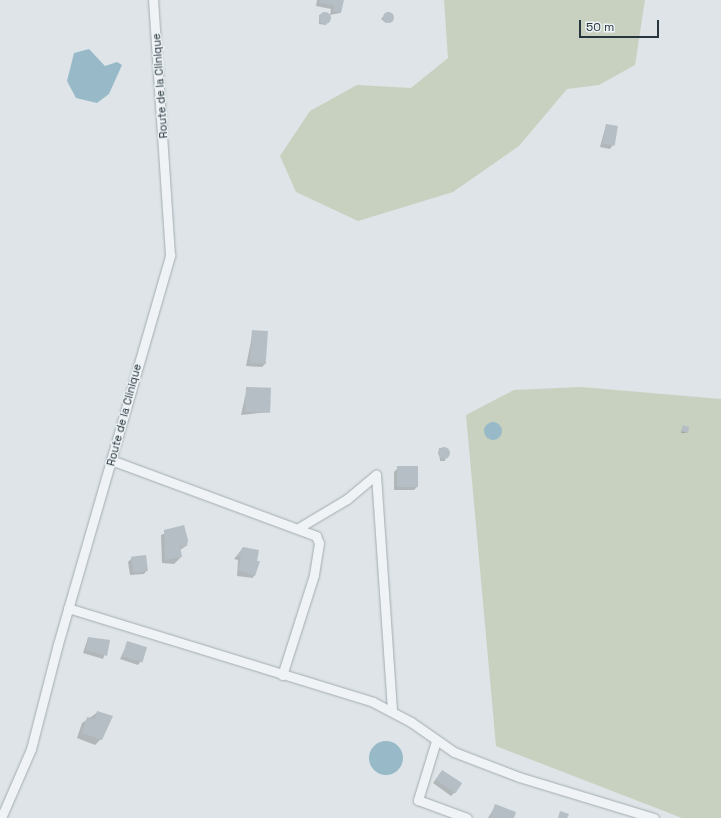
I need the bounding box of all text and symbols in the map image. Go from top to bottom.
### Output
scale bar [581,12,661,38]
text: 50 m [586,19,614,35]
street label: Route de la Clinique [150,33,170,139]
street label: Route de la Clinique [104,363,144,467]

